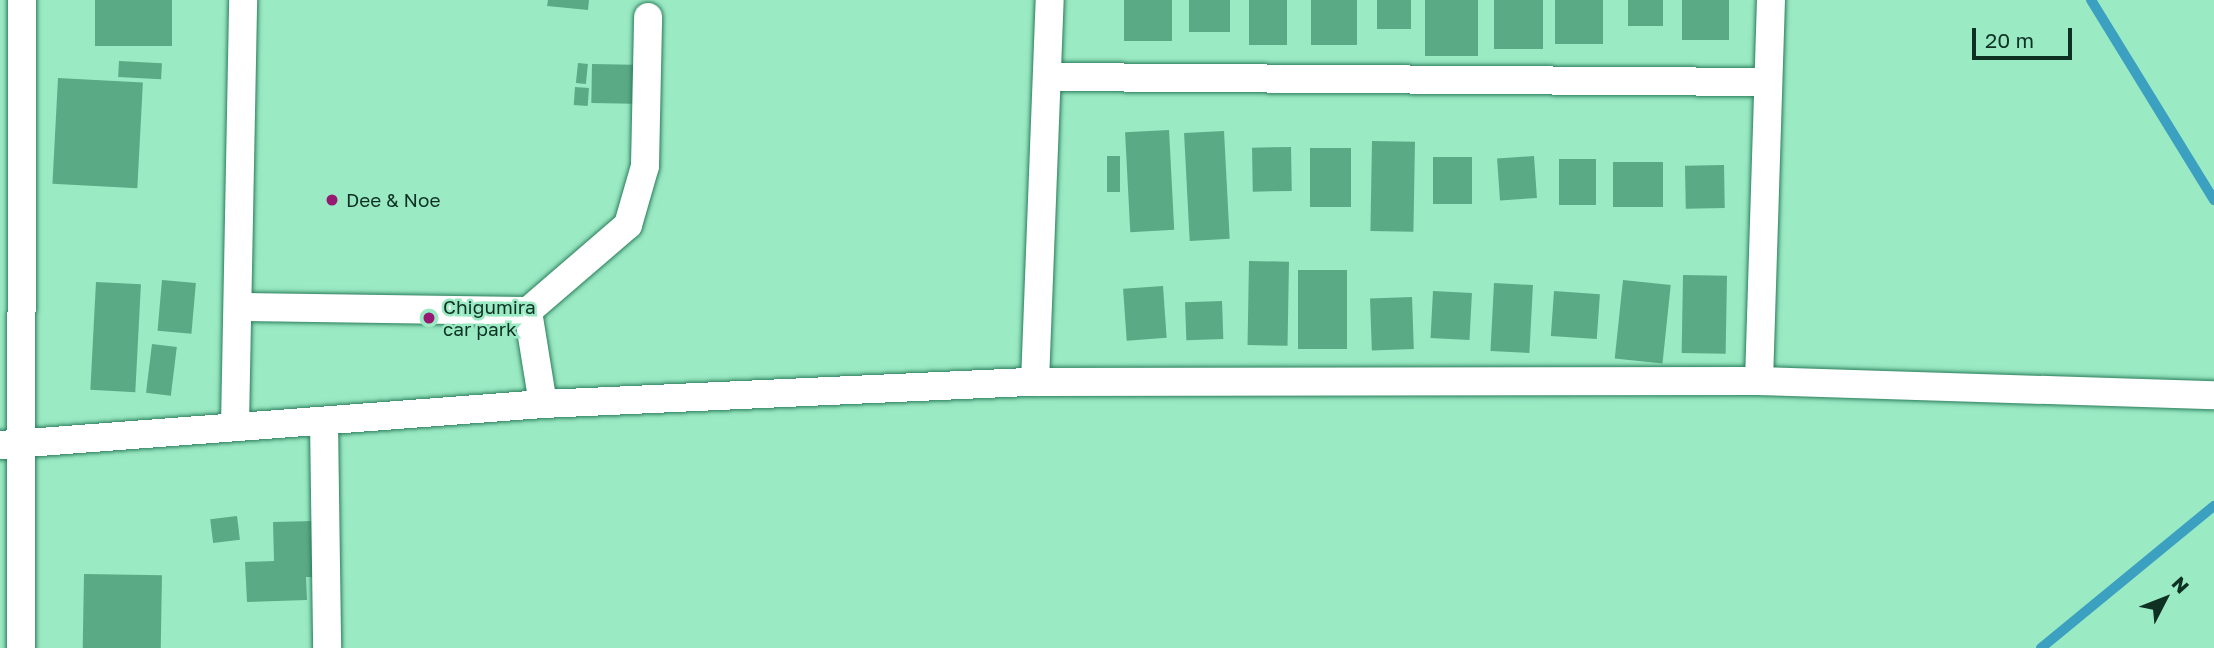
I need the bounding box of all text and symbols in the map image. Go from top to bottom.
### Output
scale bar [1976,14,2076,58]
text: 20 m [1985,27,2034,53]
place label: Dee & Noe [346,189,440,211]
marker: Dee & Noe [324,192,340,208]
place label: Chigumira car park [443,296,536,340]
marker: Chigumira car park [421,310,437,326]
north arrow [2130,564,2200,634]
text: N [2168,572,2194,598]

